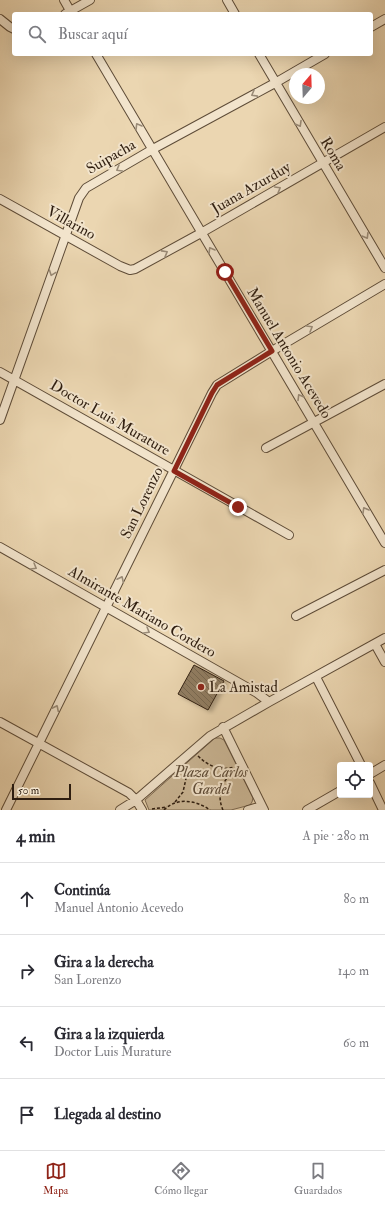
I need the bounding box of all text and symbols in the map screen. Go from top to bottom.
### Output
search box [12,12,373,56]
icon: search [26,23,48,45]
text: Buscar aquí [58,25,127,44]
north arrow [289,68,325,104]
one-way arrow [251,89,259,97]
one-way arrow [295,120,302,127]
one-way arrow [136,123,143,130]
street label: Roma [316,134,351,175]
street label: Suipacha [83,135,140,180]
street label: Juana Azurduy [207,157,295,220]
one-way arrow [116,164,123,172]
one-way arrow [274,186,281,193]
street label: Villarino [43,202,99,244]
one-way arrow [361,232,368,239]
one-way arrow [209,247,216,254]
one-way arrow [161,251,168,258]
route start [216,263,234,281]
one-way arrow [49,269,57,276]
street label: Manuel Antonio Acevedo [242,284,336,422]
one-way arrow [306,326,313,333]
street label: Doctor Luis Murature [47,376,173,460]
one-way arrow [297,394,304,401]
street label: San Lorenzo [116,464,168,542]
route end [229,498,247,516]
one-way arrow [363,506,370,514]
street label: Almirante Mariano Cordero [64,561,219,662]
one-way arrow [30,562,37,569]
one-way arrow [116,576,123,583]
one-way arrow [143,626,150,633]
place label: La Amistad [209,678,279,697]
marker: La Amistad [196,682,206,692]
one-way arrow [52,705,59,712]
map controls [337,762,373,798]
button: locate [337,762,373,798]
park label: Plaza Carlos Gardel [173,763,249,799]
scale bar [12,782,71,801]
text: 50 m [18,784,39,797]
text: 4 min [16,826,55,847]
text: A pie · 280 m [302,828,369,844]
text: Continúa [54,881,110,900]
icon: ahead [16,888,38,910]
text: 80 m [343,891,369,907]
text: Manuel Antonio Acevedo [54,900,184,916]
text: Gira a la derecha [54,953,154,972]
icon: right [16,960,38,982]
text: 140 m [338,963,369,979]
text: San Lorenzo [54,972,121,988]
text: Gira a la izquierda [54,1025,164,1044]
icon: left [16,1032,38,1054]
text: 60 m [343,1035,369,1051]
text: Doctor Luis Murature [54,1044,171,1060]
icon: arrive [16,1104,38,1126]
text: Llegada al destino [54,1105,161,1124]
tab: Mapa [43,1160,68,1197]
tab: Cómo llegar [154,1160,208,1197]
tab: Guardados [294,1160,342,1197]

